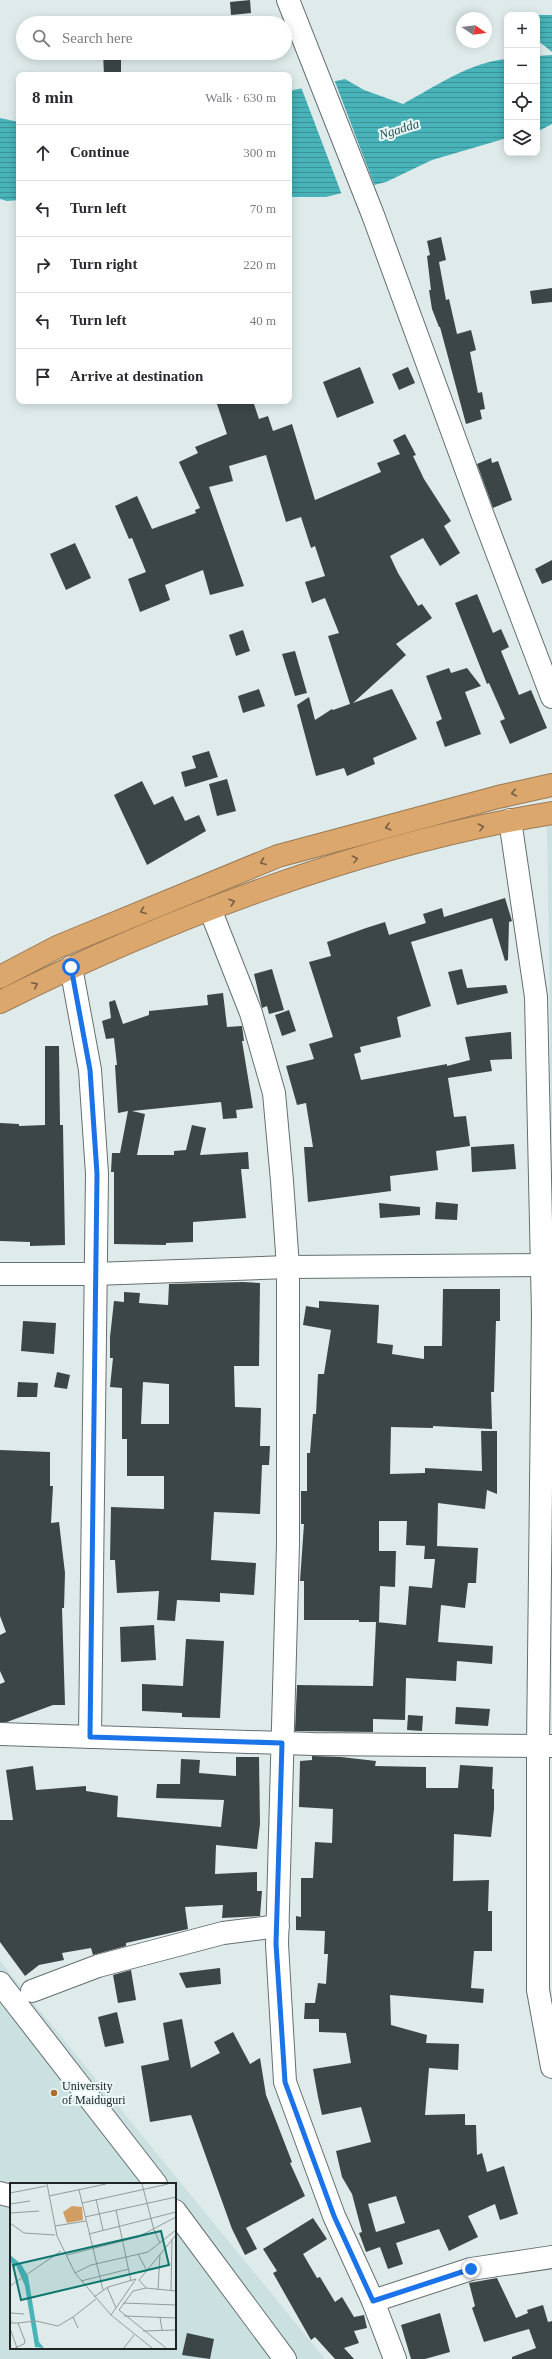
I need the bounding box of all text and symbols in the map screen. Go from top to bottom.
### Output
north arrow [456,12,492,48]
map controls [504,12,540,156]
button: + [504,12,540,48]
search box [16,16,292,60]
icon: search [30,27,52,49]
text: Search here [62,30,132,46]
button: − [504,48,540,84]
button: locate [504,84,540,120]
text: 8 min [32,88,73,107]
text: Walk · 630 m [205,90,276,105]
water label: Ngadda [376,116,421,142]
button: layers [504,120,540,156]
icon: ahead [32,142,54,164]
text: Continue [70,144,129,160]
text: 300 m [243,145,276,160]
icon: left [32,198,54,220]
text: Turn left [70,200,127,216]
text: 70 m [250,201,276,216]
icon: right [32,254,54,276]
text: Turn right [70,256,137,272]
text: 220 m [243,257,276,272]
icon: left [32,310,54,332]
text: Turn left [70,312,127,328]
text: 40 m [250,313,276,328]
icon: arrive [32,366,54,388]
text: Arrive at destination [70,368,203,384]
one-way arrow [511,789,517,797]
one-way arrow [385,822,391,830]
one-way arrow [477,824,484,832]
one-way arrow [351,855,358,864]
one-way arrow [260,857,267,865]
one-way arrow [228,898,235,906]
one-way arrow [139,906,146,914]
route start [62,958,80,976]
one-way arrow [31,982,38,990]
place label: University of Maiduguri [62,2079,126,2107]
marker: University of Maiduguri [49,2088,59,2098]
inset map [10,2183,176,2349]
route end [462,2260,480,2278]

